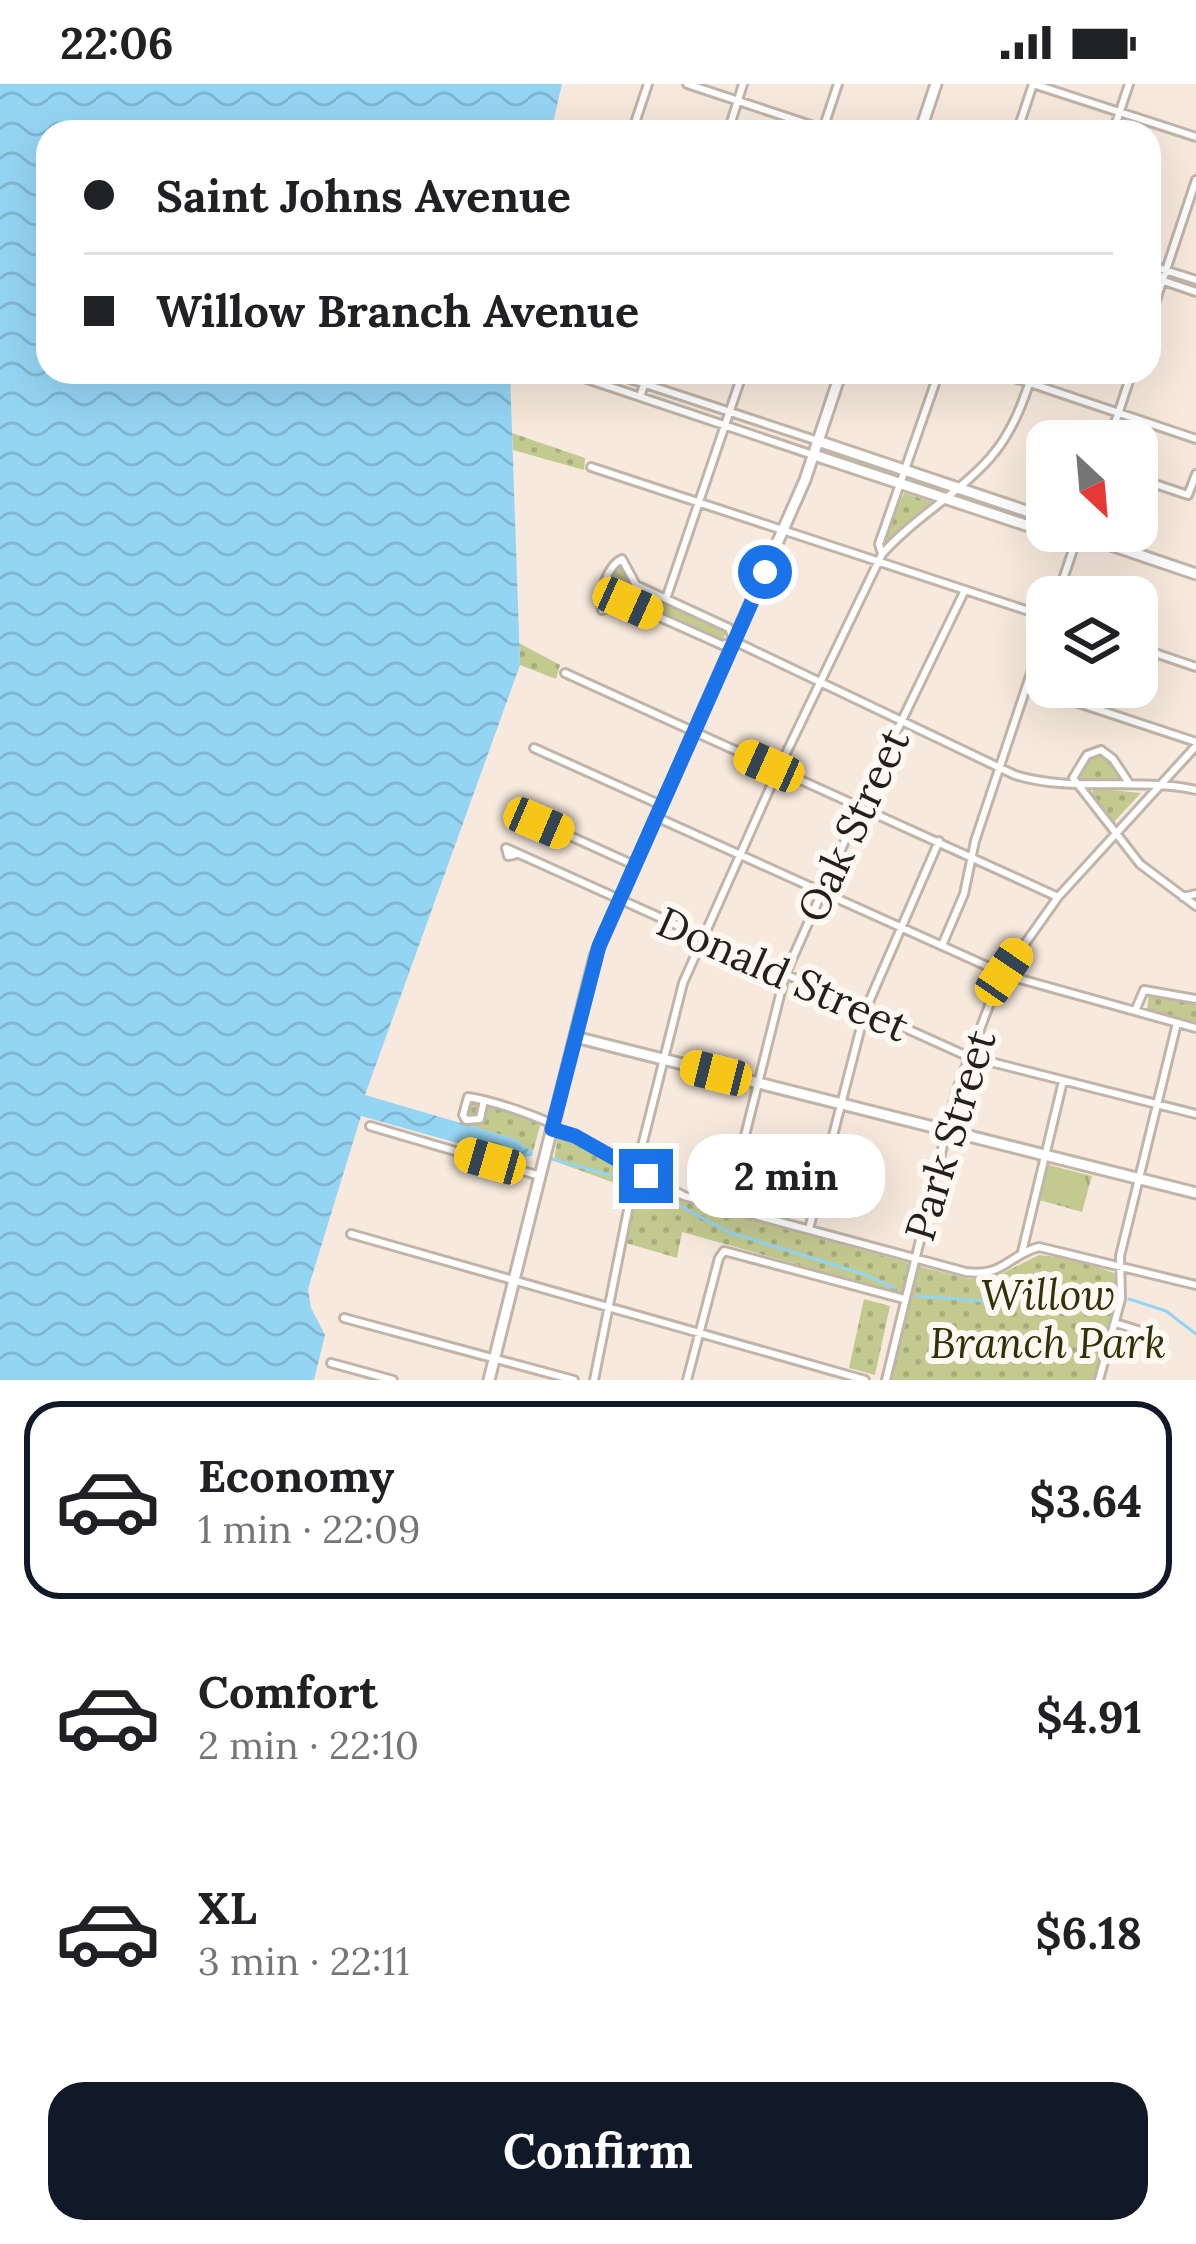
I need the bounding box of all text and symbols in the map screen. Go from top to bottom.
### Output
text: 22:06 [60,14,174,71]
text: Saint Johns Avenue [156,167,571,224]
text: Willow Branch Avenue [156,282,639,339]
north arrow [1026,420,1158,552]
map controls [1026,420,1158,708]
route start [738,545,792,599]
car [588,572,668,634]
button: layers [1026,576,1158,708]
street label: Oak Street [785,719,922,931]
car [729,735,809,797]
car [499,792,579,854]
street label: Donald Street [649,894,918,1054]
car [969,932,1039,1012]
street label: Park Street [892,1022,1008,1247]
car [677,1047,755,1099]
car [450,1134,530,1188]
callout: 2 min [688,1134,886,1218]
route end [619,1149,673,1203]
text: 2 min [734,1151,838,1201]
park label: Willow Branch Park [930,1268,1166,1370]
icon: car [54,1446,162,1554]
text: Economy [198,1447,394,1504]
text: $3.64 [1029,1472,1142,1529]
text: 1 min · 22:09 [198,1504,421,1554]
icon: car [54,1662,162,1770]
text: Comfort [198,1663,378,1720]
text: $4.91 [1036,1688,1142,1745]
text: 2 min · 22:10 [198,1720,419,1770]
icon: car [54,1878,162,1986]
text: XL [198,1879,257,1936]
text: $6.18 [1035,1904,1142,1961]
text: 3 min · 22:11 [198,1936,410,1986]
button: Confirm [48,2082,1148,2220]

